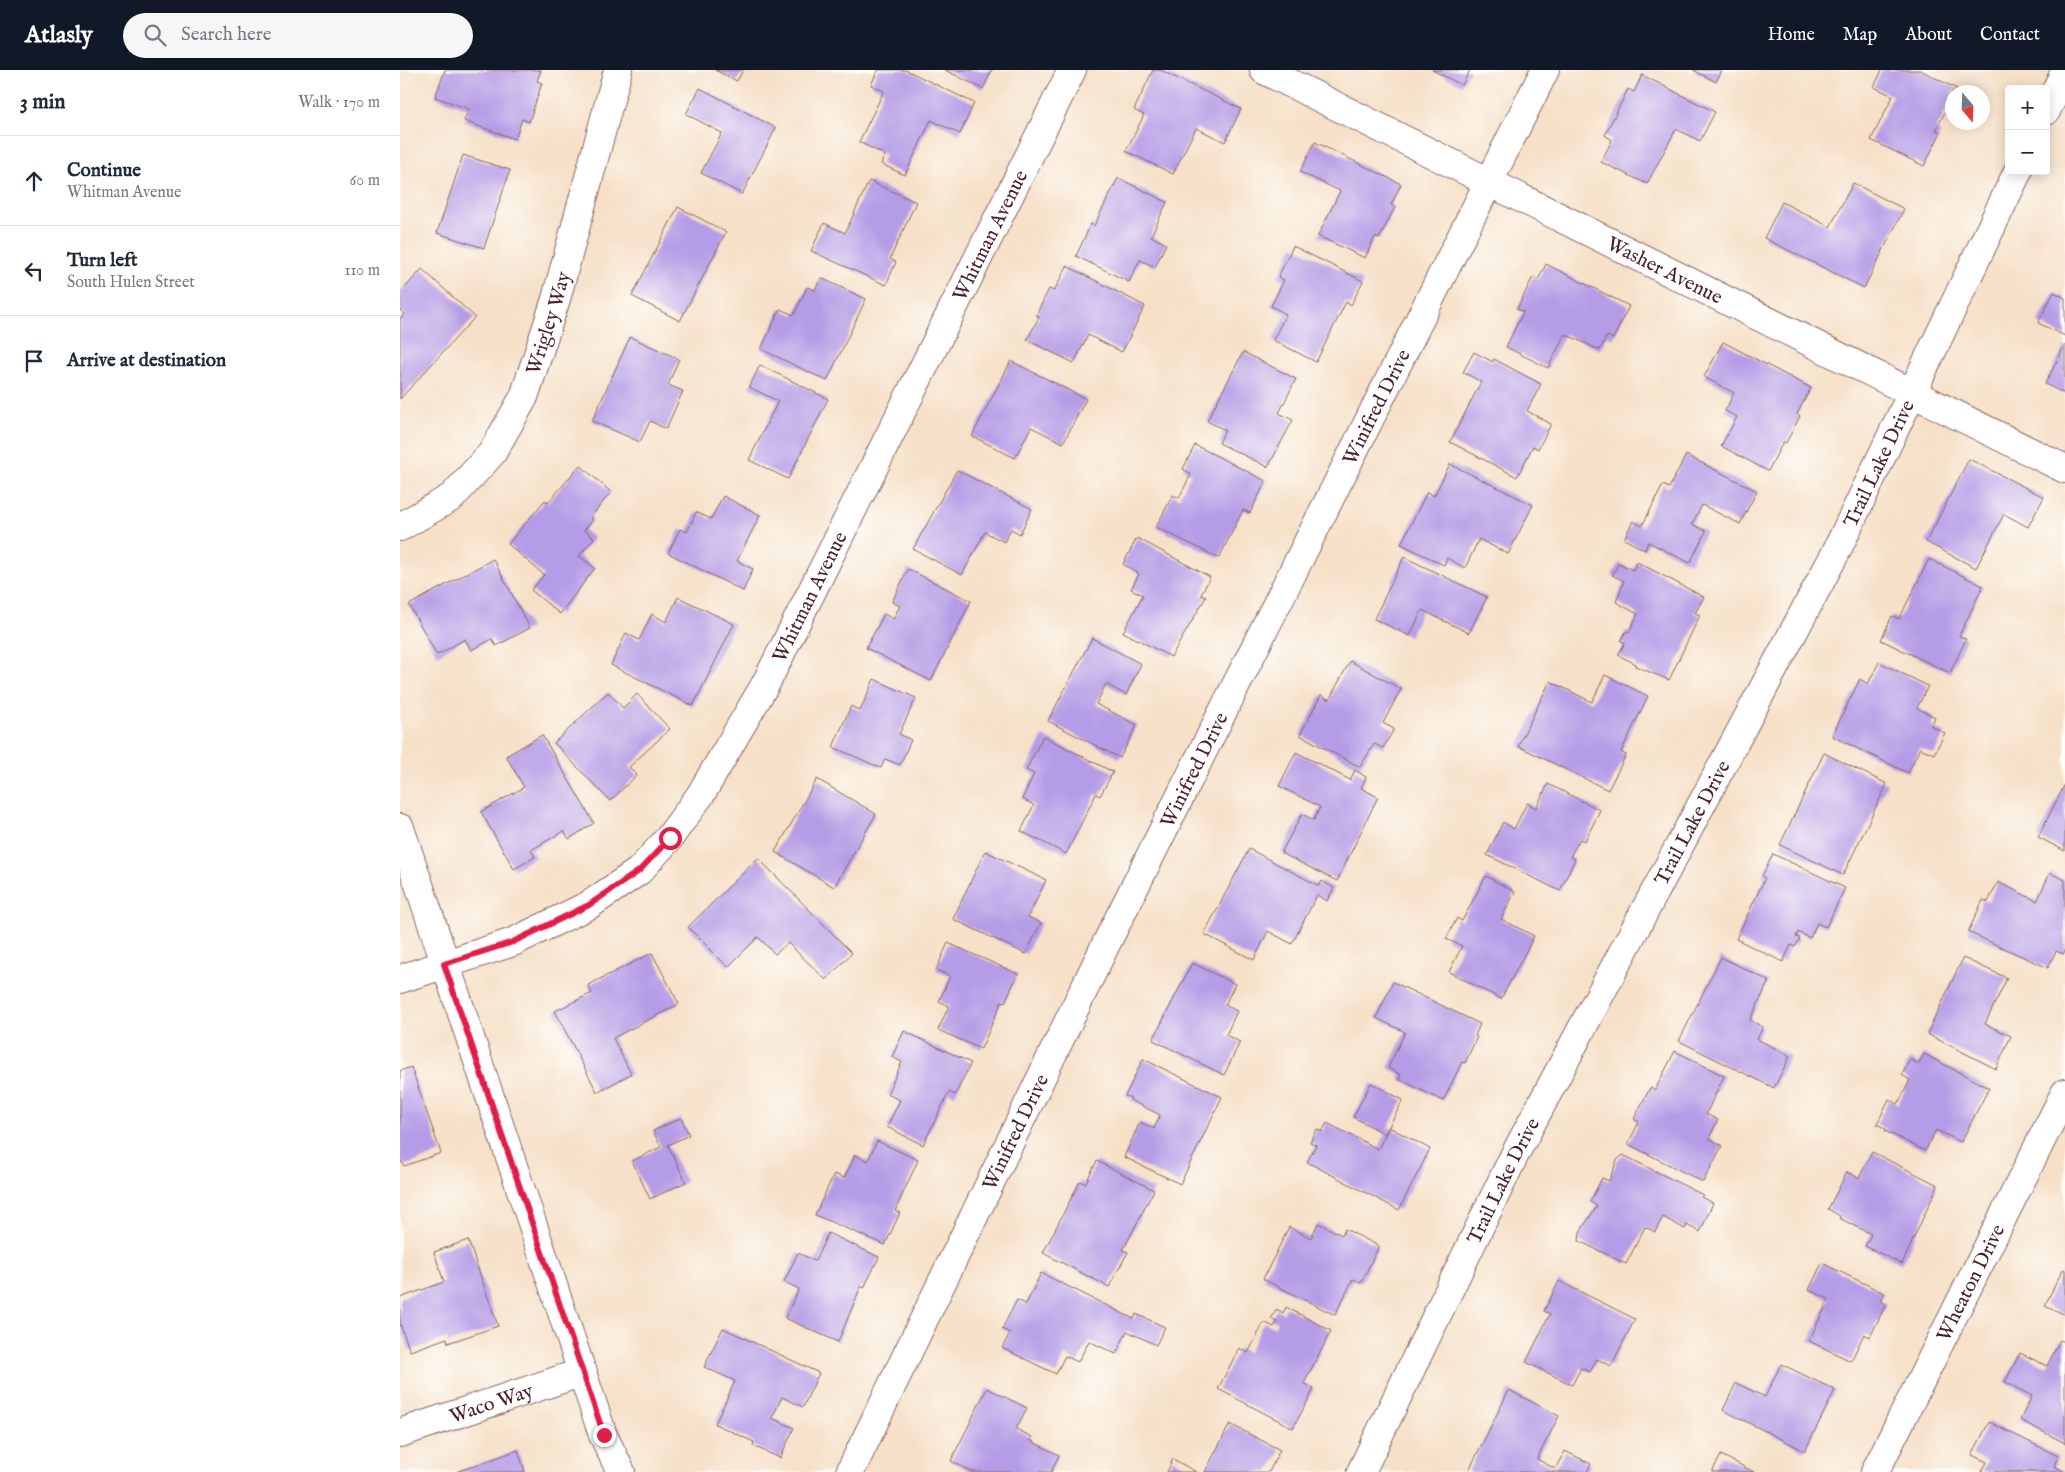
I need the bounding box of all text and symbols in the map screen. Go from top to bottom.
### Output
search box [123,13,473,58]
text: Atlasly [25,20,93,51]
icon: search [141,21,169,49]
text: Search here [181,23,271,47]
text: Home [1768,24,1815,47]
text: Map [1843,24,1877,47]
text: About [1905,24,1952,47]
text: Contact [1980,24,2040,47]
north arrow [1945,85,1990,130]
map controls [2005,85,2050,175]
button: + [2005,85,2050,130]
text: 3 min [20,89,65,116]
text: Walk · 170 m [298,93,380,113]
button: − [2005,130,2050,175]
text: Continue [67,159,141,183]
street label: Whitman Avenue [948,166,1034,305]
icon: ahead [20,167,48,195]
text: 60 m [350,171,380,191]
text: Whitman Avenue [67,183,181,203]
street label: Washer Avenue [1602,232,1726,310]
text: Turn left [67,249,138,273]
icon: left [20,257,48,285]
text: 110 m [344,261,380,281]
street label: Wrigley Way [521,269,577,378]
text: South Hulen Street [67,273,195,293]
street label: Winifred Drive [1338,346,1417,469]
icon: arrive [20,347,48,375]
text: Arrive at destination [67,349,226,373]
street label: Trail Lake Drive [1839,396,1921,531]
street label: Whitman Avenue [767,528,854,667]
street label: Winifred Drive [1156,708,1234,832]
street label: Trail Lake Drive [1650,756,1737,890]
route start [659,827,682,850]
street label: Winifred Drive [978,1070,1055,1195]
street label: Trail Lake Drive [1462,1114,1546,1249]
street label: Wheaton Drive [1932,1221,2011,1346]
street label: Waco Way [447,1379,537,1430]
route end [593,1424,616,1447]

